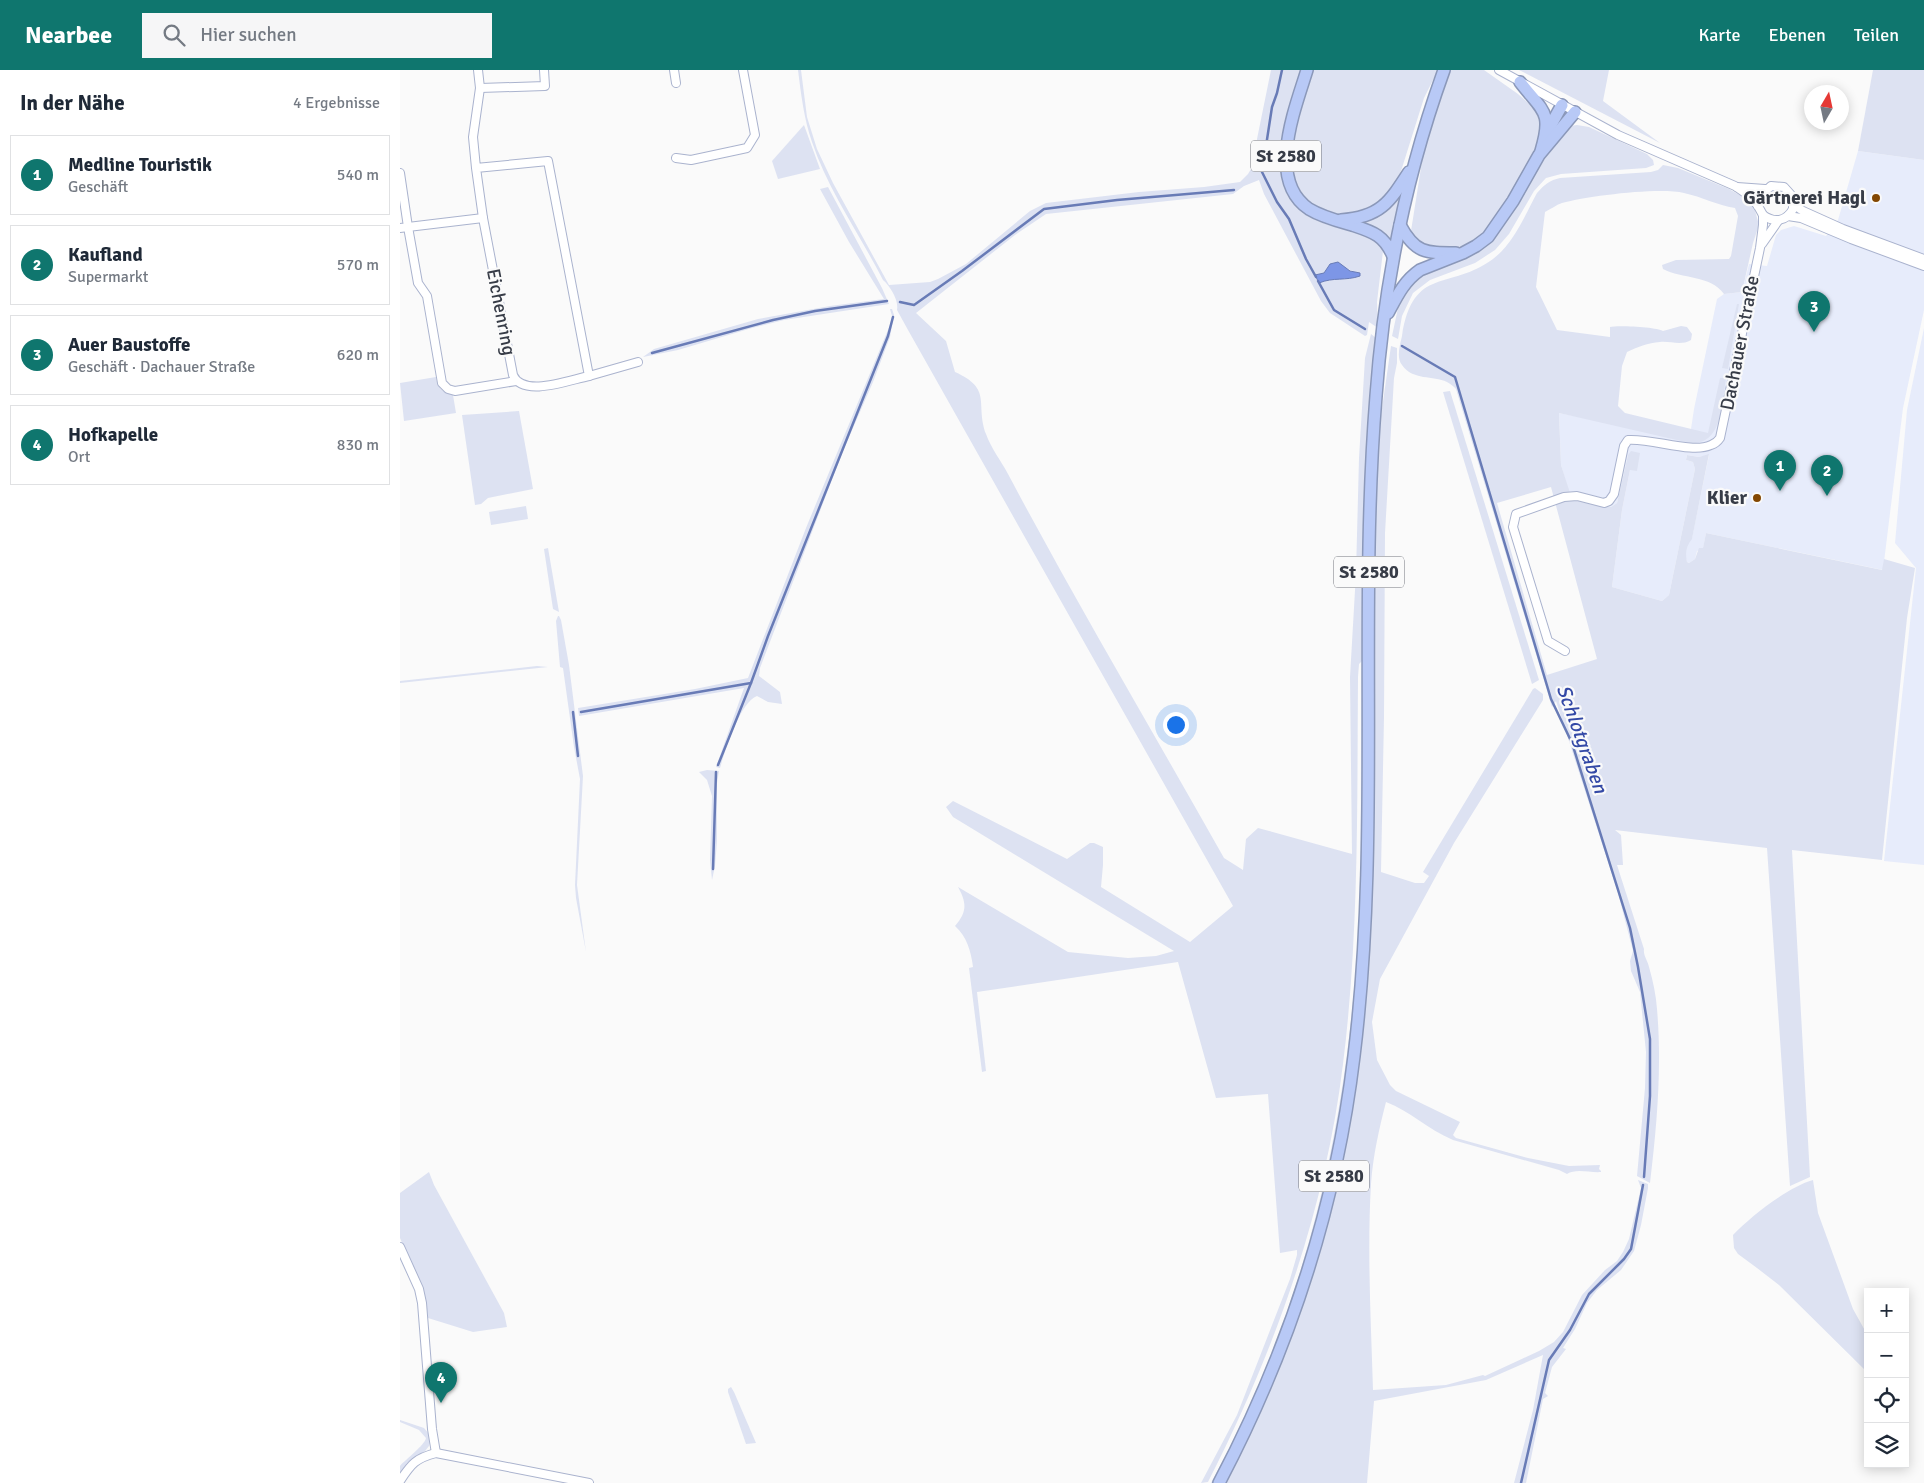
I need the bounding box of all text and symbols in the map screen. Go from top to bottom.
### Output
search box [142,13,492,58]
text: Nearbee [25,20,112,50]
icon: search [160,21,188,49]
text: Hier suchen [200,23,297,47]
text: Karte [1698,24,1740,46]
text: Ebenen [1768,24,1826,46]
text: Teilen [1854,24,1899,46]
north arrow [1804,85,1849,130]
text: In der Nähe [20,90,125,116]
text: 4 Ergebnisse [293,93,380,113]
road number: St 2580 [1251,140,1321,172]
text: Medline Touristik [68,153,212,177]
text: 1 [33,165,41,185]
text: 540 m [337,165,379,185]
text: Geschäft [68,177,128,197]
place label: Gärtnerei Hagl [1743,186,1866,210]
marker: Gärtnerei Hagl [1870,192,1882,204]
text: Kaufland [68,243,143,267]
text: 2 [33,255,41,275]
text: 570 m [337,255,379,275]
text: Supermarkt [68,267,148,287]
street label: Eichenring [481,267,521,357]
street label: Dachauer Straße [1715,274,1765,412]
pin: 3 [1798,291,1830,332]
text: Auer Baustoffe [68,333,191,357]
text: 3 [33,345,41,365]
text: 620 m [337,345,379,365]
text: Geschäft · Dachauer Straße [68,357,255,377]
text: Hofkapelle [68,423,158,447]
text: 4 [33,435,41,455]
text: 830 m [337,435,379,455]
text: Ort [68,447,90,467]
pin: 1 [1764,450,1796,491]
pin: 2 [1811,455,1843,496]
place label: Klier [1707,486,1747,510]
marker: Klier [1751,492,1763,504]
road number: St 2580 [1334,557,1404,588]
water label: Schlotgraben [1551,681,1614,798]
your location [1163,712,1189,738]
road number: St 2580 [1299,1160,1369,1192]
map controls [1864,1288,1909,1468]
button: + [1864,1288,1909,1333]
button: − [1864,1333,1909,1378]
pin: 4 [425,1362,457,1403]
button: locate [1864,1378,1909,1423]
button: layers [1864,1423,1909,1468]

